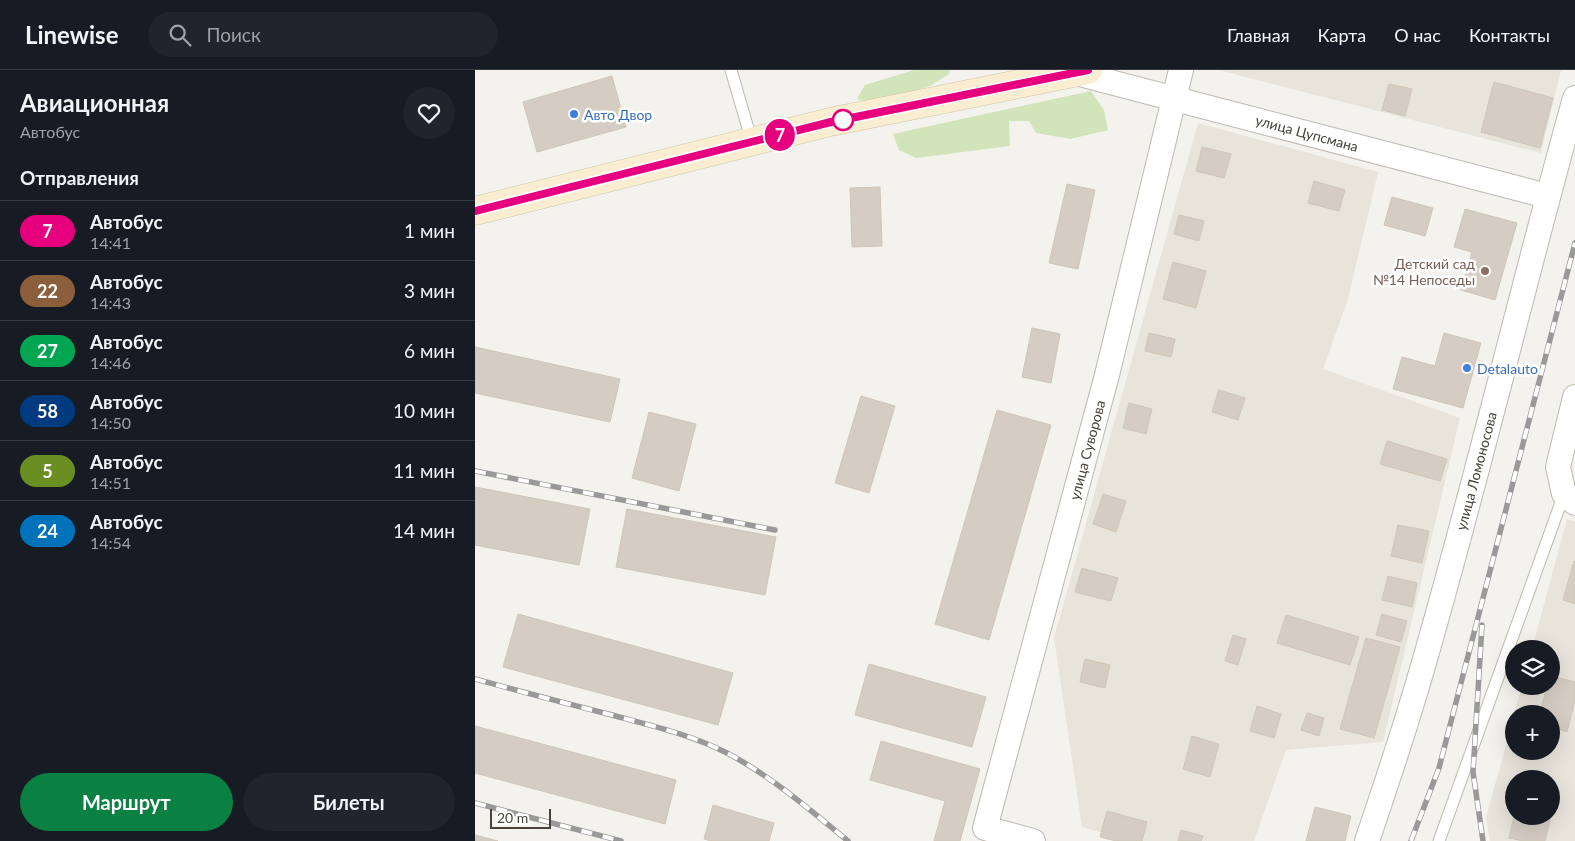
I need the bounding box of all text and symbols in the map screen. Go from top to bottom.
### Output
search box [148,12,498,57]
text: Linewise [25,20,118,49]
icon: search [166,21,194,49]
text: Поиск [206,23,261,46]
text: Главная [1227,24,1290,46]
text: Карта [1318,24,1366,46]
text: О нас [1394,24,1441,46]
text: Контакты [1469,24,1550,46]
button: heart [403,87,455,139]
text: Авиационная [20,88,169,117]
place label: Авто Двор [584,106,652,123]
marker: Авто Двор [568,108,580,120]
unlabelled marker [832,109,854,131]
street label: улица Цупсмана [1254,111,1360,155]
line badge: 7 [764,119,796,151]
text: Автобус [20,122,80,141]
text: 7 [775,124,785,146]
text: Отправления [20,166,139,189]
text: Автобус [90,210,163,233]
text: 1 мин [404,219,455,242]
text: 7 [42,220,53,242]
text: 14:41 [90,233,131,252]
place label: Детский сад №14 Непоседы [1373,255,1475,288]
marker: Детский сад №14 Непоседы [1479,265,1491,277]
text: Автобус [90,270,163,293]
text: 3 мин [404,279,455,302]
text: 22 [37,280,58,302]
text: 14:43 [90,293,131,312]
text: Автобус [90,330,163,353]
text: 6 мин [404,339,455,362]
text: 27 [37,340,58,362]
text: 14:46 [90,353,131,372]
place label: Detalauto [1477,360,1538,377]
marker: Detalauto [1461,362,1473,374]
text: Автобус [90,390,163,413]
street label: улица Суворова [1065,398,1109,502]
text: 10 мин [393,399,455,422]
text: 58 [37,400,58,422]
street label: улица Ломоносова [1452,410,1500,532]
text: 14:50 [90,413,131,432]
text: Автобус [90,450,163,473]
text: 11 мин [393,459,455,482]
text: 5 [42,460,53,482]
text: 14:51 [90,473,131,492]
text: Автобус [90,510,163,533]
text: 14 мин [393,519,455,542]
text: 24 [37,520,58,542]
text: 14:54 [90,533,131,552]
map controls [1505,640,1560,825]
button: layers [1505,640,1560,695]
button: + [1505,705,1560,760]
button: − [1505,770,1560,825]
button: Маршрут [20,773,233,831]
button: Билеты [243,773,455,831]
scale bar [490,806,551,829]
text: 20 m [497,809,528,826]

